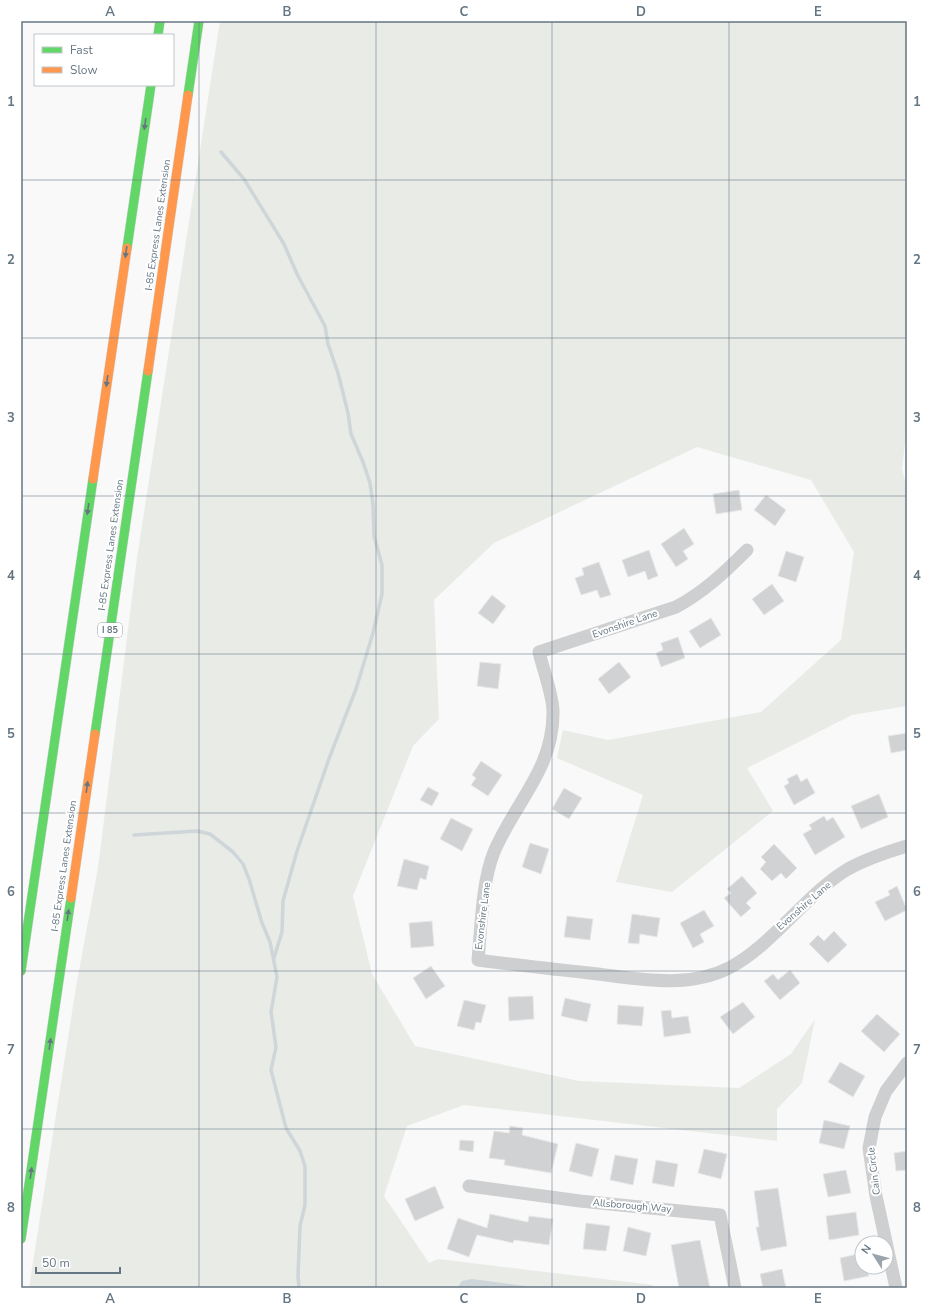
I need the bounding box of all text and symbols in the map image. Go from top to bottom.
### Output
text: A [105,3,115,21]
text: B [283,3,292,21]
text: C [460,3,469,21]
text: D [636,3,646,21]
text: E [814,3,822,21]
legend [34,34,174,86]
text: Fast [70,42,93,58]
text: Slow [70,62,98,78]
text: 1 [7,93,15,111]
text: 1 [913,93,921,111]
one-way arrow [142,118,148,130]
street label: I-85 Express Lanes Extension [142,159,174,291]
one-way arrow [123,246,129,258]
text: 2 [7,251,15,269]
text: 2 [913,251,921,269]
one-way arrow [104,375,110,387]
text: 3 [7,409,15,427]
text: 3 [913,409,921,427]
street label: I-85 Express Lanes Extension [95,479,127,611]
one-way arrow [85,503,91,515]
text: 4 [7,567,15,585]
text: 4 [913,567,921,585]
street label: Evonshire Lane [591,606,659,642]
road number: I 85 [98,623,122,637]
text: 5 [7,725,15,743]
text: 5 [913,725,921,743]
one-way arrow [84,781,90,793]
street label: I-85 Express Lanes Extension [48,800,80,932]
street label: Evonshire Lane [774,878,834,934]
street label: Evonshire Lane [472,881,494,951]
text: 6 [7,883,15,901]
text: 6 [913,883,921,901]
one-way arrow [65,909,71,921]
one-way arrow [47,1038,53,1050]
text: 7 [7,1041,15,1059]
text: 7 [913,1041,921,1059]
street label: Cain Circle [864,1146,884,1196]
one-way arrow [28,1166,34,1179]
street label: Allsborough Way [592,1196,673,1216]
text: 8 [7,1199,15,1217]
text: 8 [913,1199,921,1217]
north arrow [854,1235,894,1275]
text: N [858,1242,875,1257]
scale bar [36,1249,120,1275]
text: 50 m [42,1255,70,1271]
text: A [105,1290,115,1308]
text: B [283,1290,292,1308]
text: C [460,1290,469,1308]
text: D [636,1290,646,1308]
text: E [814,1290,822,1308]

